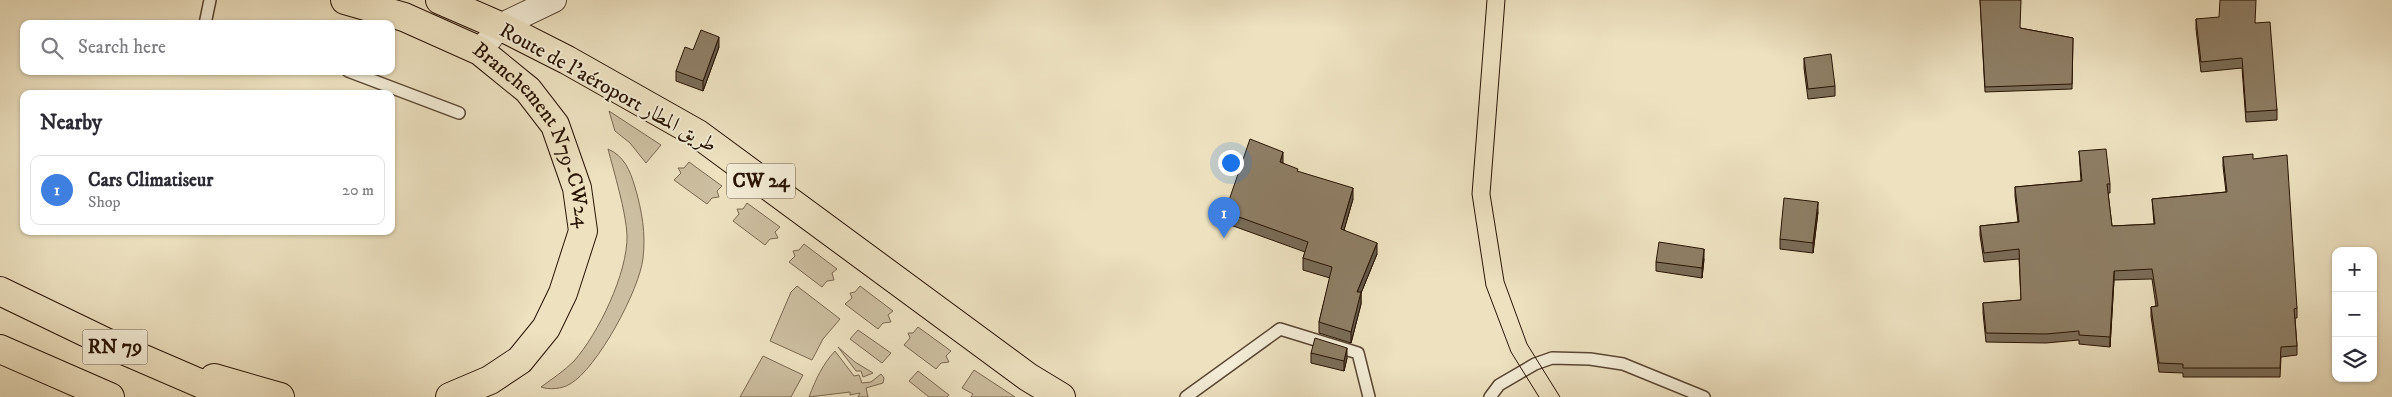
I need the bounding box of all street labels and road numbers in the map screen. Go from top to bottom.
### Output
street label: Route de l'aéroport طريق المطار [495,17,721,159]
street label: Branchement N79-CW24 [467,37,596,230]
road number: CW 24 [727,164,795,198]
road number: RN 79 [82,330,148,364]

